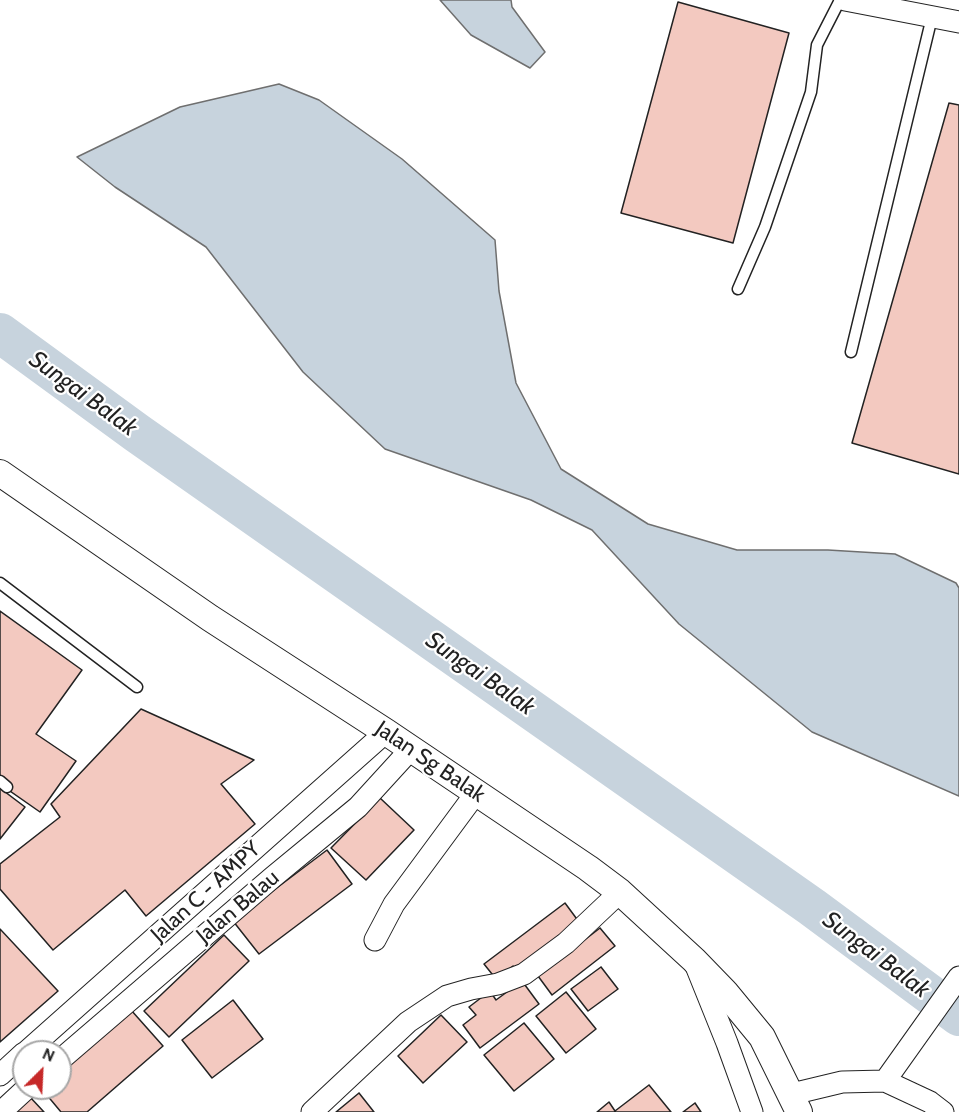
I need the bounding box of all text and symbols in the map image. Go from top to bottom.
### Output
water label: Sungai Balak [23,345,143,443]
water label: Sungai Balak [420,626,540,722]
street label: Jalan Sg Balak [370,716,490,808]
street label: Jalan C - AMPY [146,836,266,948]
street label: Jalan Balau [191,865,285,949]
water label: Sungai Balak [817,906,935,1004]
north arrow [12,1040,72,1100]
text: N [40,1044,58,1066]

